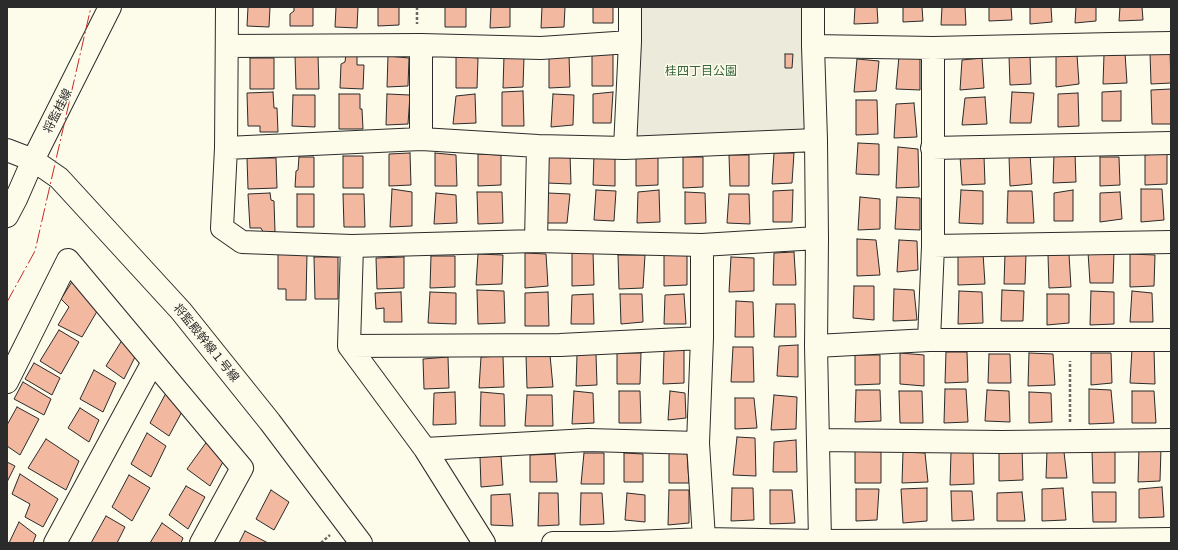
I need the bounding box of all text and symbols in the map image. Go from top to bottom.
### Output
park label: 桂四丁目公園 [665,64,737,78]
street label: 将監桂線 [41,86,75,136]
street label: 将監殿幹線１号線 [170,301,242,385]

